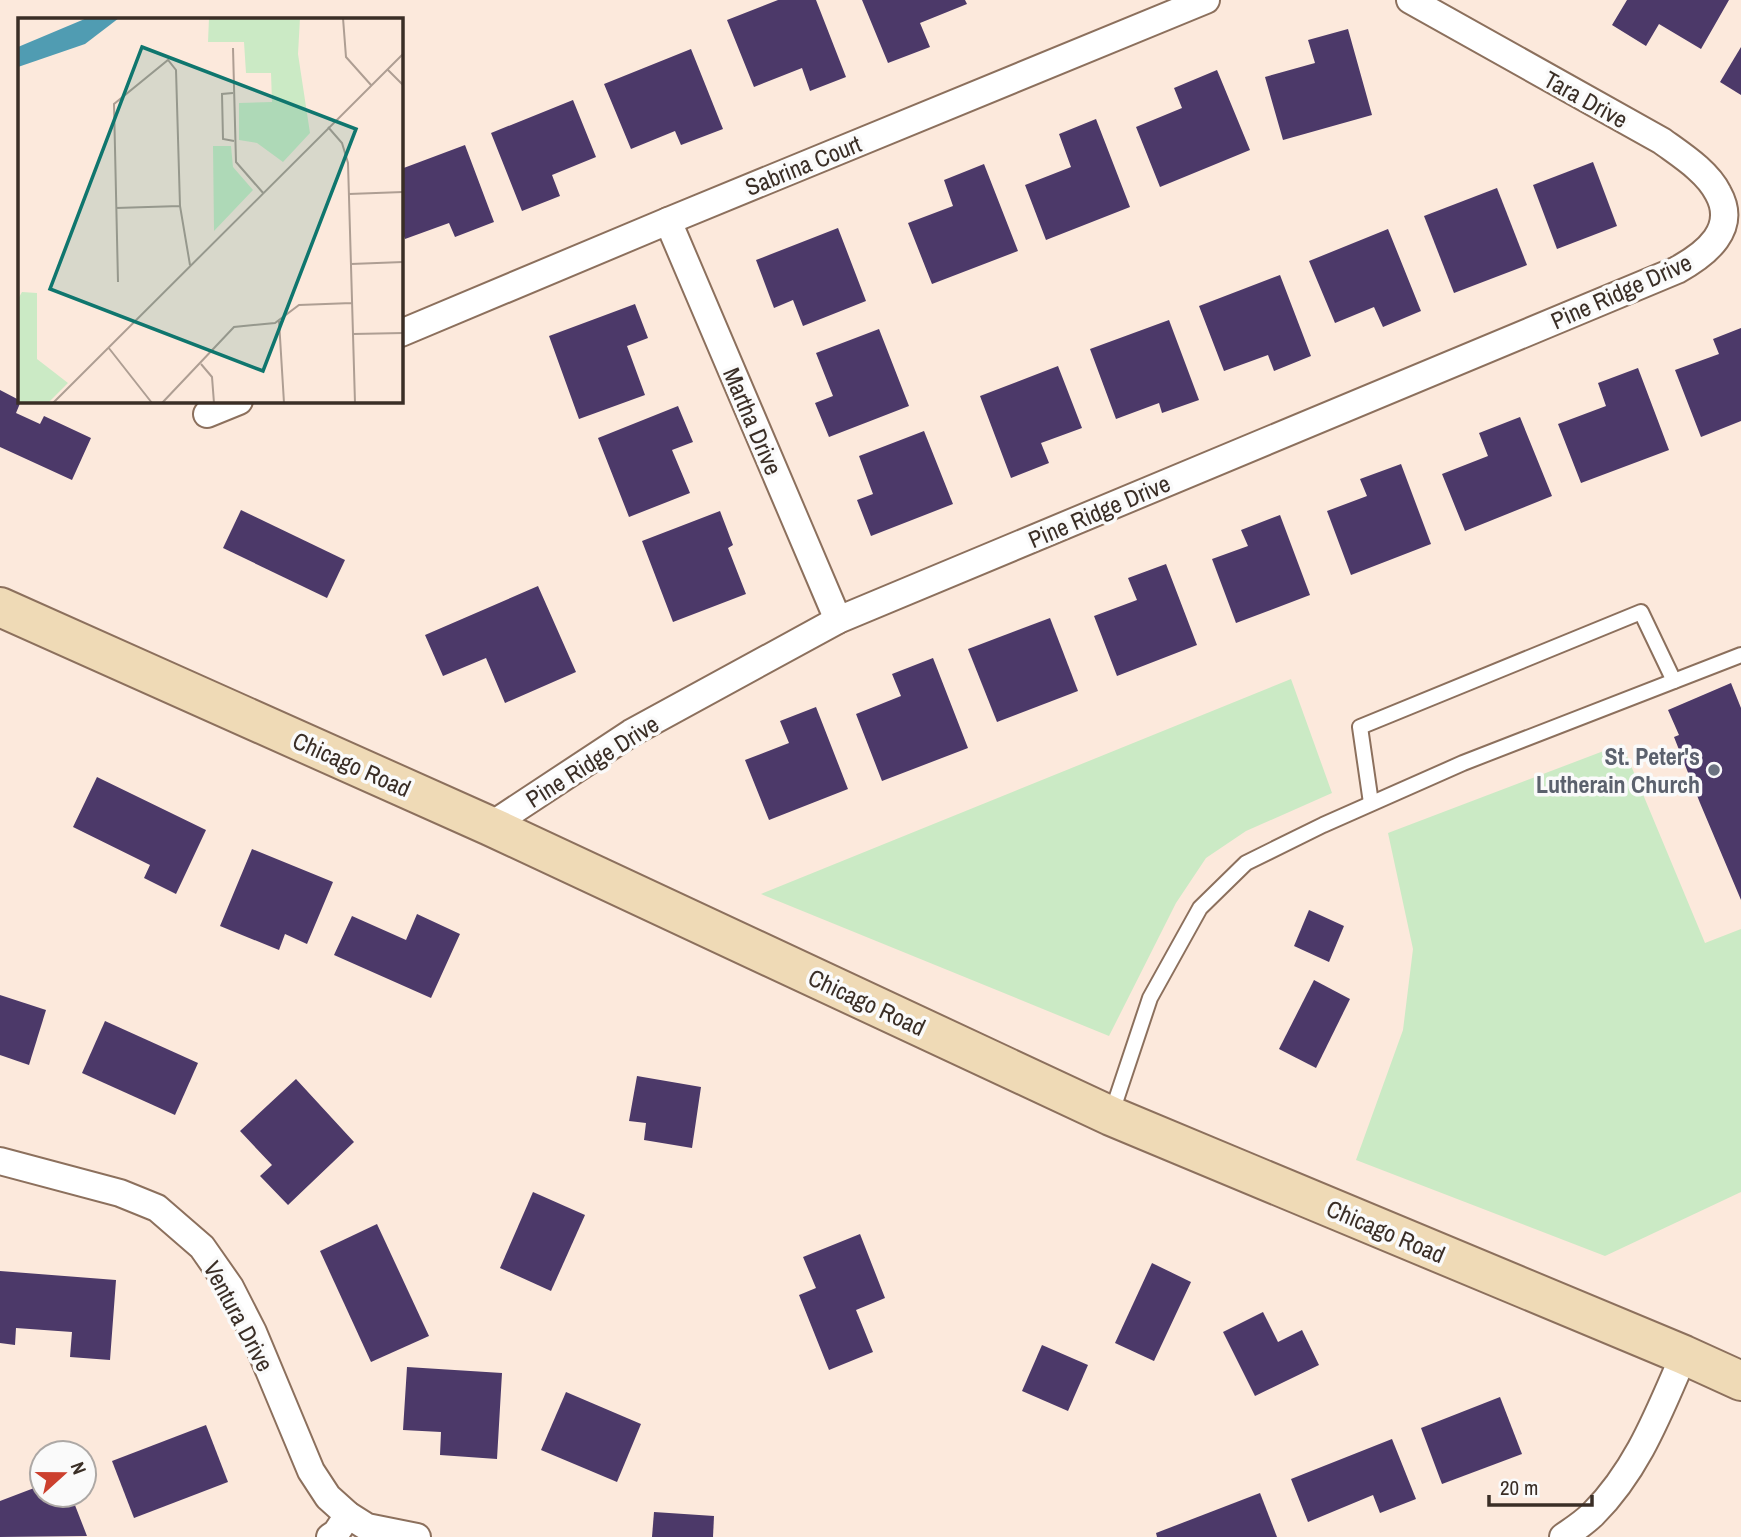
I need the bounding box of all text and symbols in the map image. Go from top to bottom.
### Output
inset map [18,18,402,402]
street label: Tara Drive [1538,63,1634,135]
street label: Sabrina Court [740,127,866,203]
street label: Pine Ridge Drive [1546,246,1696,336]
street label: Martha Drive [716,362,790,480]
street label: Pine Ridge Drive [1023,467,1175,555]
street label: Pine Ridge Drive [520,707,664,815]
street label: Chicago Road [288,724,416,804]
place label: St. Peter's Lutherain Church [1536,740,1700,800]
marker: St. Peter's Lutherain Church [1706,762,1722,778]
street label: Chicago Road [803,961,931,1043]
street label: Chicago Road [1322,1192,1450,1270]
street label: Ventura Drive [197,1255,281,1377]
north arrow [28,1439,98,1509]
text: N [65,1458,93,1478]
scale bar [1489,1464,1592,1508]
text: 20 m [1500,1473,1538,1502]

